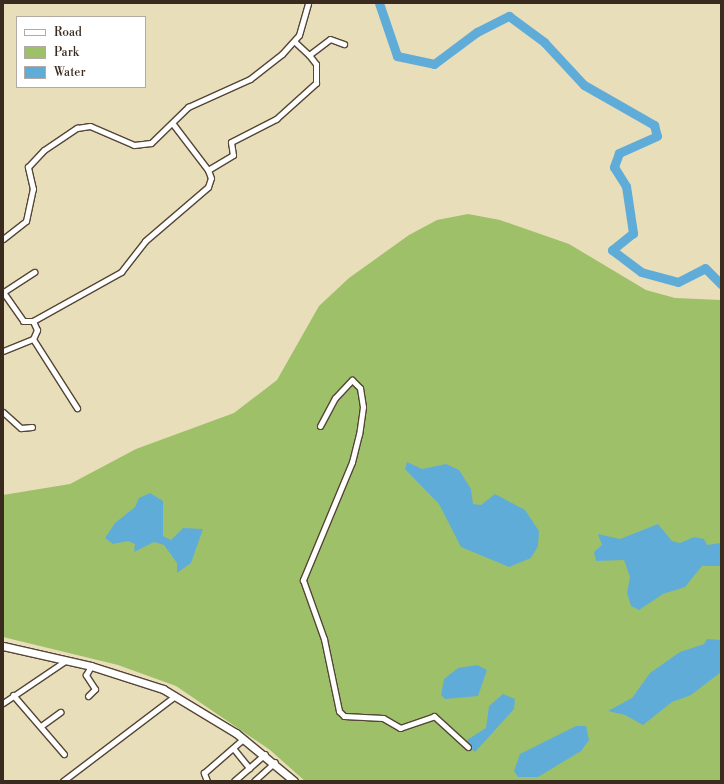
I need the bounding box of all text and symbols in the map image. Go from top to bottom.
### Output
legend [16,16,146,88]
text: Road [54,25,82,40]
text: Park [54,45,79,60]
text: Water [54,65,86,80]

